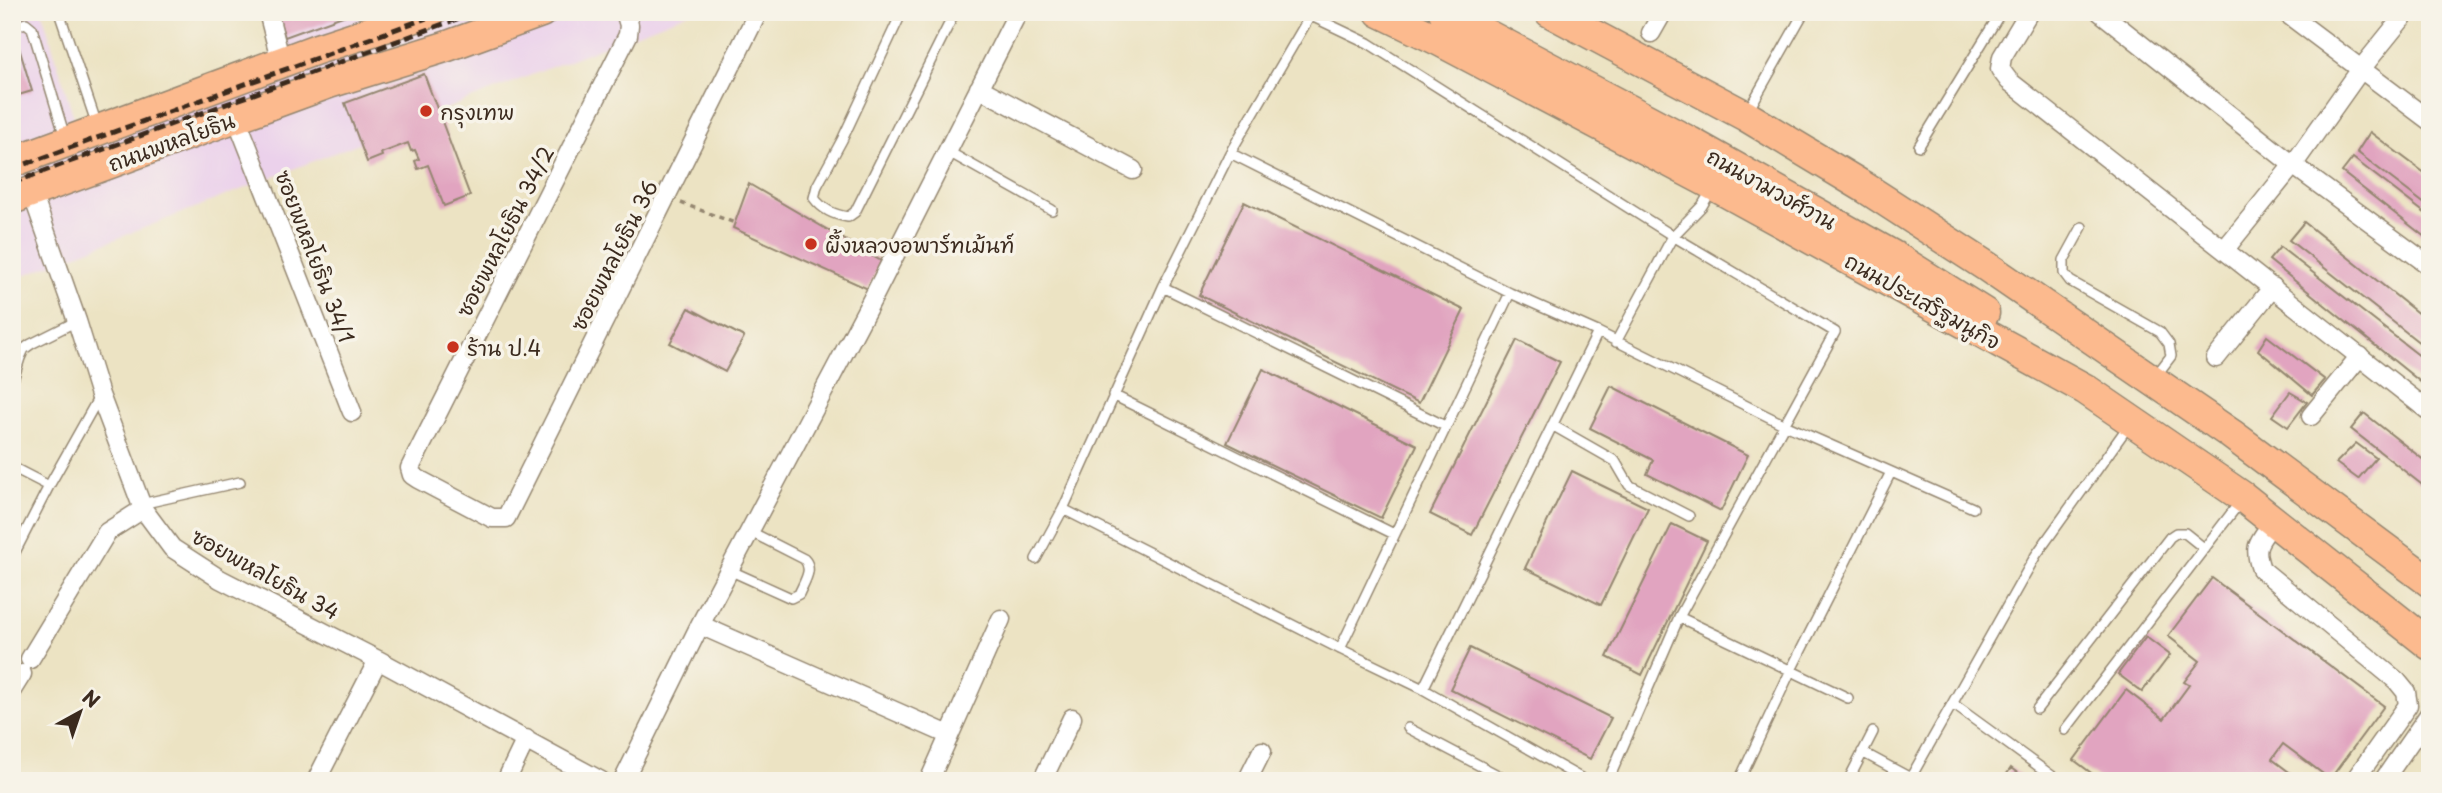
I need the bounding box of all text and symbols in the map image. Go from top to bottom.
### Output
place label: กรุงเทพ [440,95,514,129]
street label: ถนนพหลโยธิน [103,103,239,179]
marker: กรุงเทพ [418,103,434,119]
street label: ถนนงามวงศ์วาน [1701,139,1843,237]
street label: ซอยพหลโยธิน 34/2 [447,140,561,322]
street label: ซอยพหลโยธิน 34/1 [268,165,364,347]
street label: ซอยพหลโยธิน 36 [561,174,665,336]
place label: ผึ้งหลวงอพาร์ทเม้นท์ [825,228,1014,260]
marker: ผึ้งหลวงอพาร์ทเม้นท์ [803,236,819,252]
street label: ถนนประเสริฐมนูกิจ [1838,244,2007,358]
place label: ร้าน ป.4 [467,331,541,363]
marker: ร้าน ป.4 [445,339,461,355]
street label: ซอยพหลโยธิน 34 [186,519,346,627]
north arrow [46,678,116,748]
text: N [77,683,106,714]

